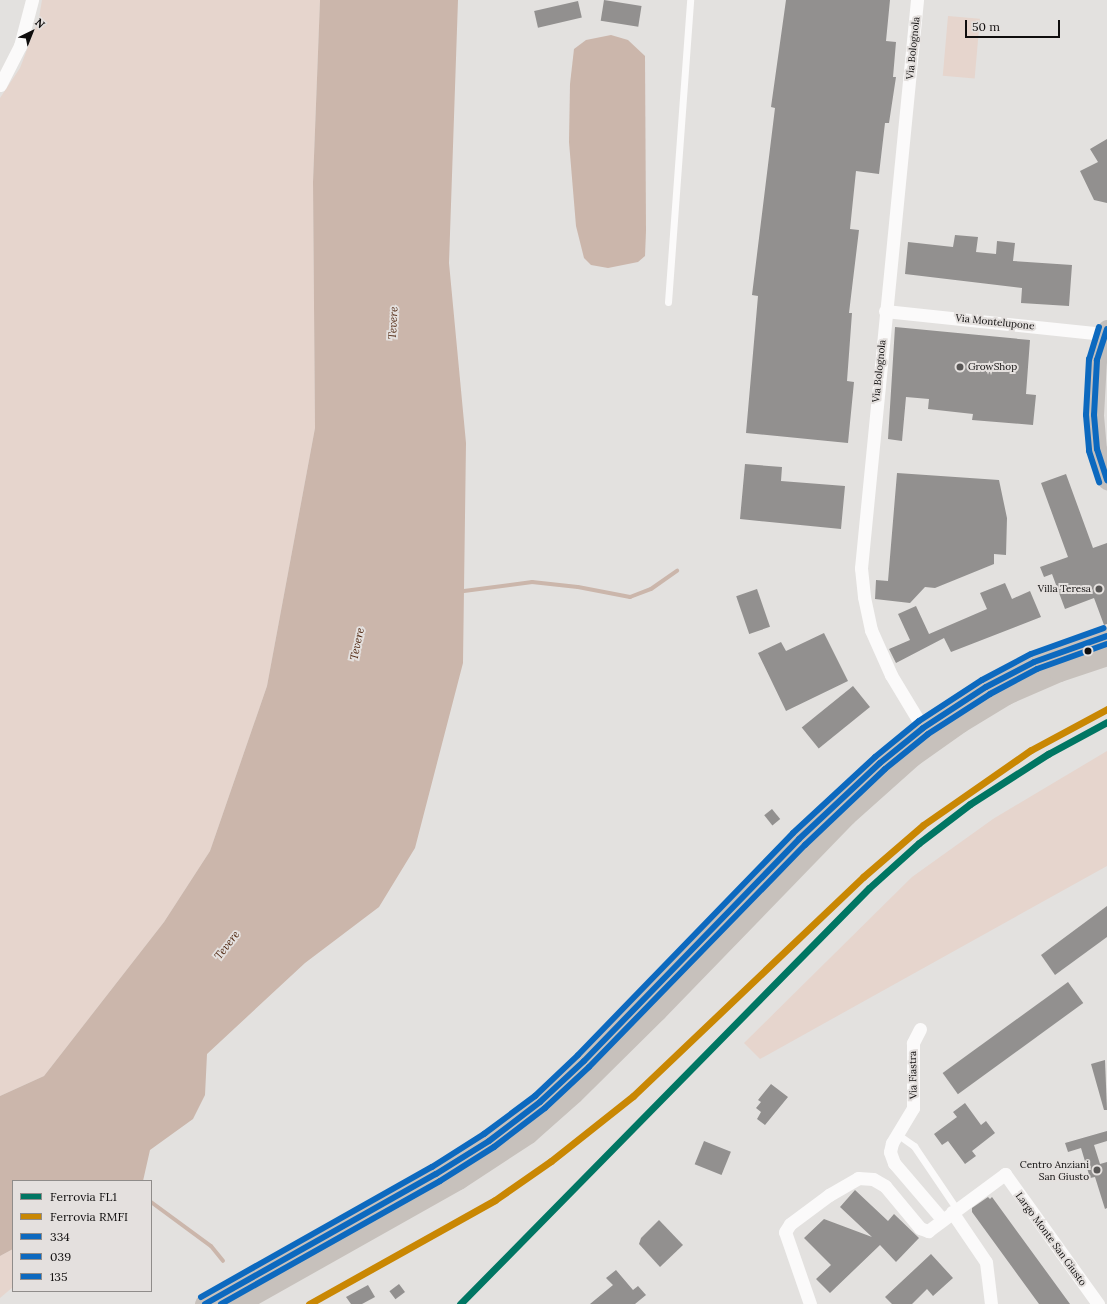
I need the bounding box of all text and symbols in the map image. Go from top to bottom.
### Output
north arrow [12,12,52,52]
scale bar [967,12,1062,38]
text: N [32,15,48,31]
street label: Via Bolognola [904,16,922,80]
text: 50 m [972,19,1000,34]
water label: Tevere [386,306,400,340]
street label: Via Montelupone [955,312,1035,332]
street label: Via Bolognola [870,339,888,403]
place label: GrowShop [968,361,1017,373]
marker: GrowShop [955,362,965,372]
place label: Villa Teresa [1038,583,1091,595]
marker: Villa Teresa [1094,584,1104,594]
water label: Tevere [347,627,367,661]
unlabelled marker [1083,646,1093,656]
water label: Tevere [212,928,242,962]
street label: Via Fiastra [907,1051,919,1099]
place label: Centro Anziani San Giusto [1020,1158,1089,1182]
marker: Centro Anziani San Giusto [1092,1165,1102,1175]
legend [12,1180,152,1292]
text: Ferrovia FL1 [50,1189,117,1204]
street label: Largo Monte San Giusto [1013,1190,1089,1288]
text: Ferrovia RMFI [50,1209,128,1224]
text: 334 [50,1229,70,1244]
text: 039 [50,1249,71,1264]
text: 135 [50,1269,68,1284]

